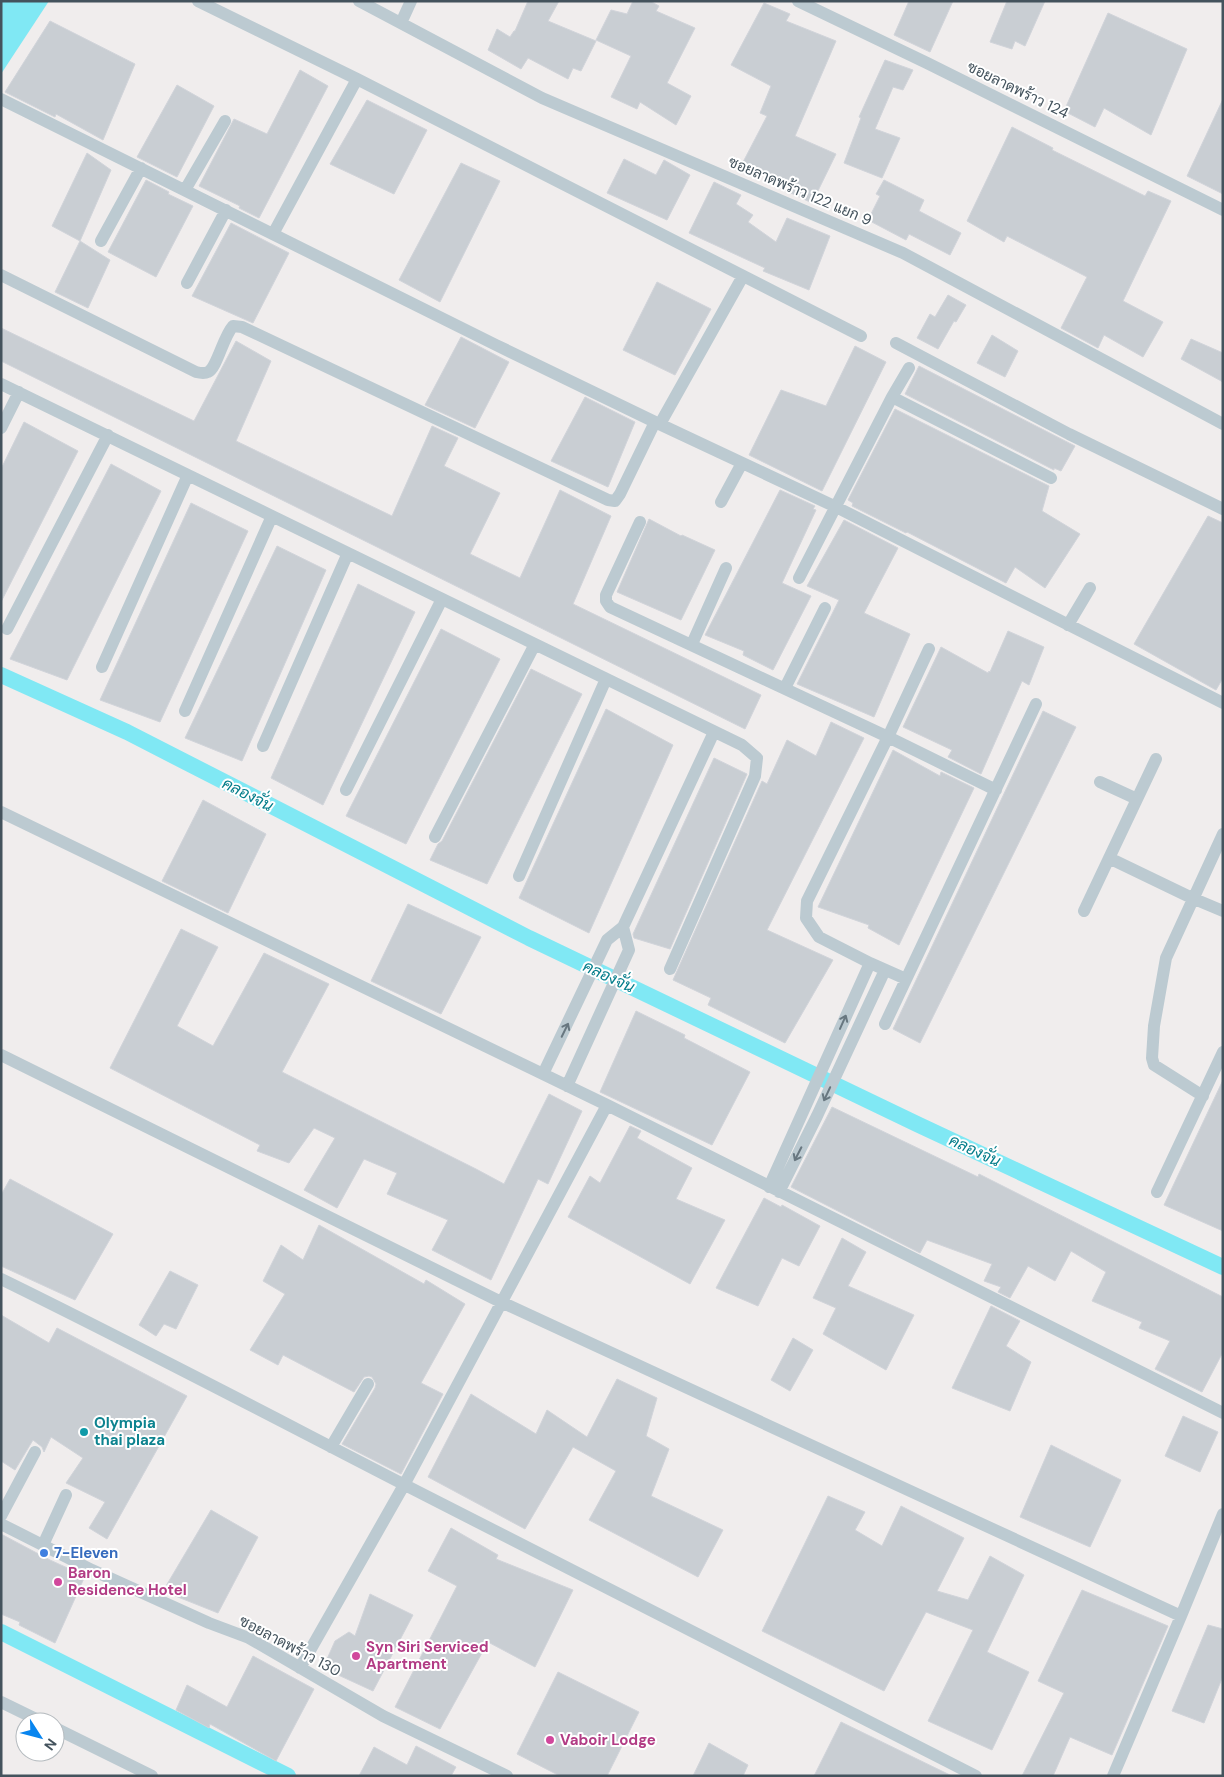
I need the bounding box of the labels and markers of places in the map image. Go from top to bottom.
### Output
place label: Olympia thai plaza [94,1413,165,1450]
marker: Olympia thai plaza [78,1426,90,1438]
place label: 7-Eleven [54,1543,118,1563]
marker: 7-Eleven [38,1547,50,1559]
place label: Baron Residence Hotel [68,1563,187,1600]
marker: Baron Residence Hotel [52,1576,64,1588]
place label: Syn Siri Serviced Apartment [366,1637,489,1674]
marker: Syn Siri Serviced Apartment [350,1650,362,1662]
place label: Vaboir Lodge [560,1730,656,1750]
marker: Vaboir Lodge [544,1734,556,1746]

